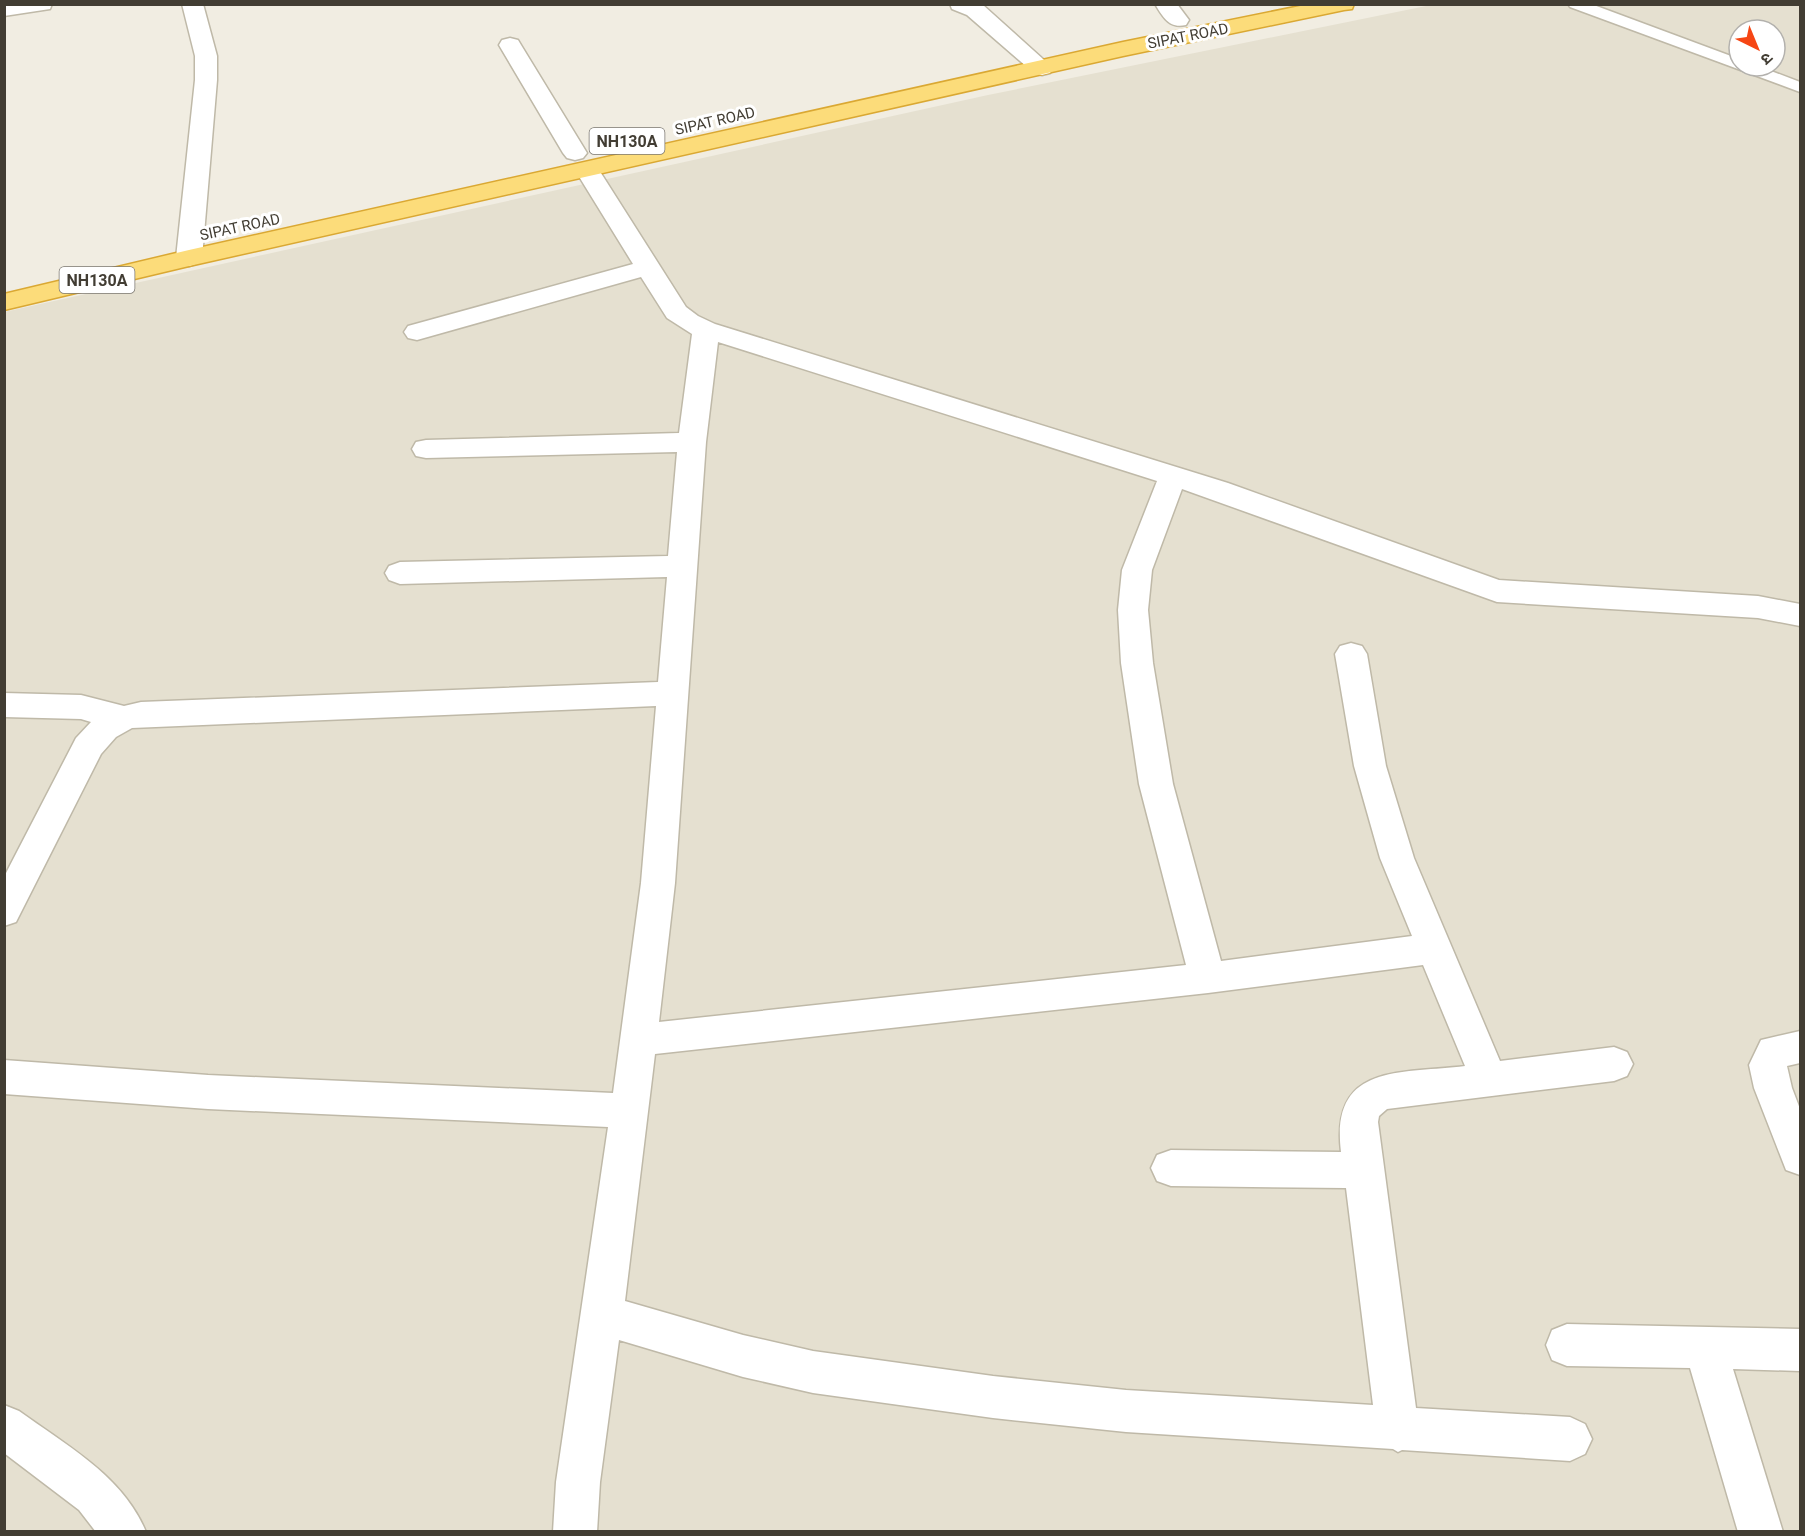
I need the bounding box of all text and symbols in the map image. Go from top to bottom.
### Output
north arrow [1727,18,1787,78]
street label: SIPAT ROAD [1146,19,1230,53]
text: उ [1757,48,1777,69]
street label: SIPAT ROAD [673,103,757,139]
road number: NH130A [590,128,664,154]
street label: SIPAT ROAD [198,210,282,244]
road number: NH130A [60,267,134,293]

